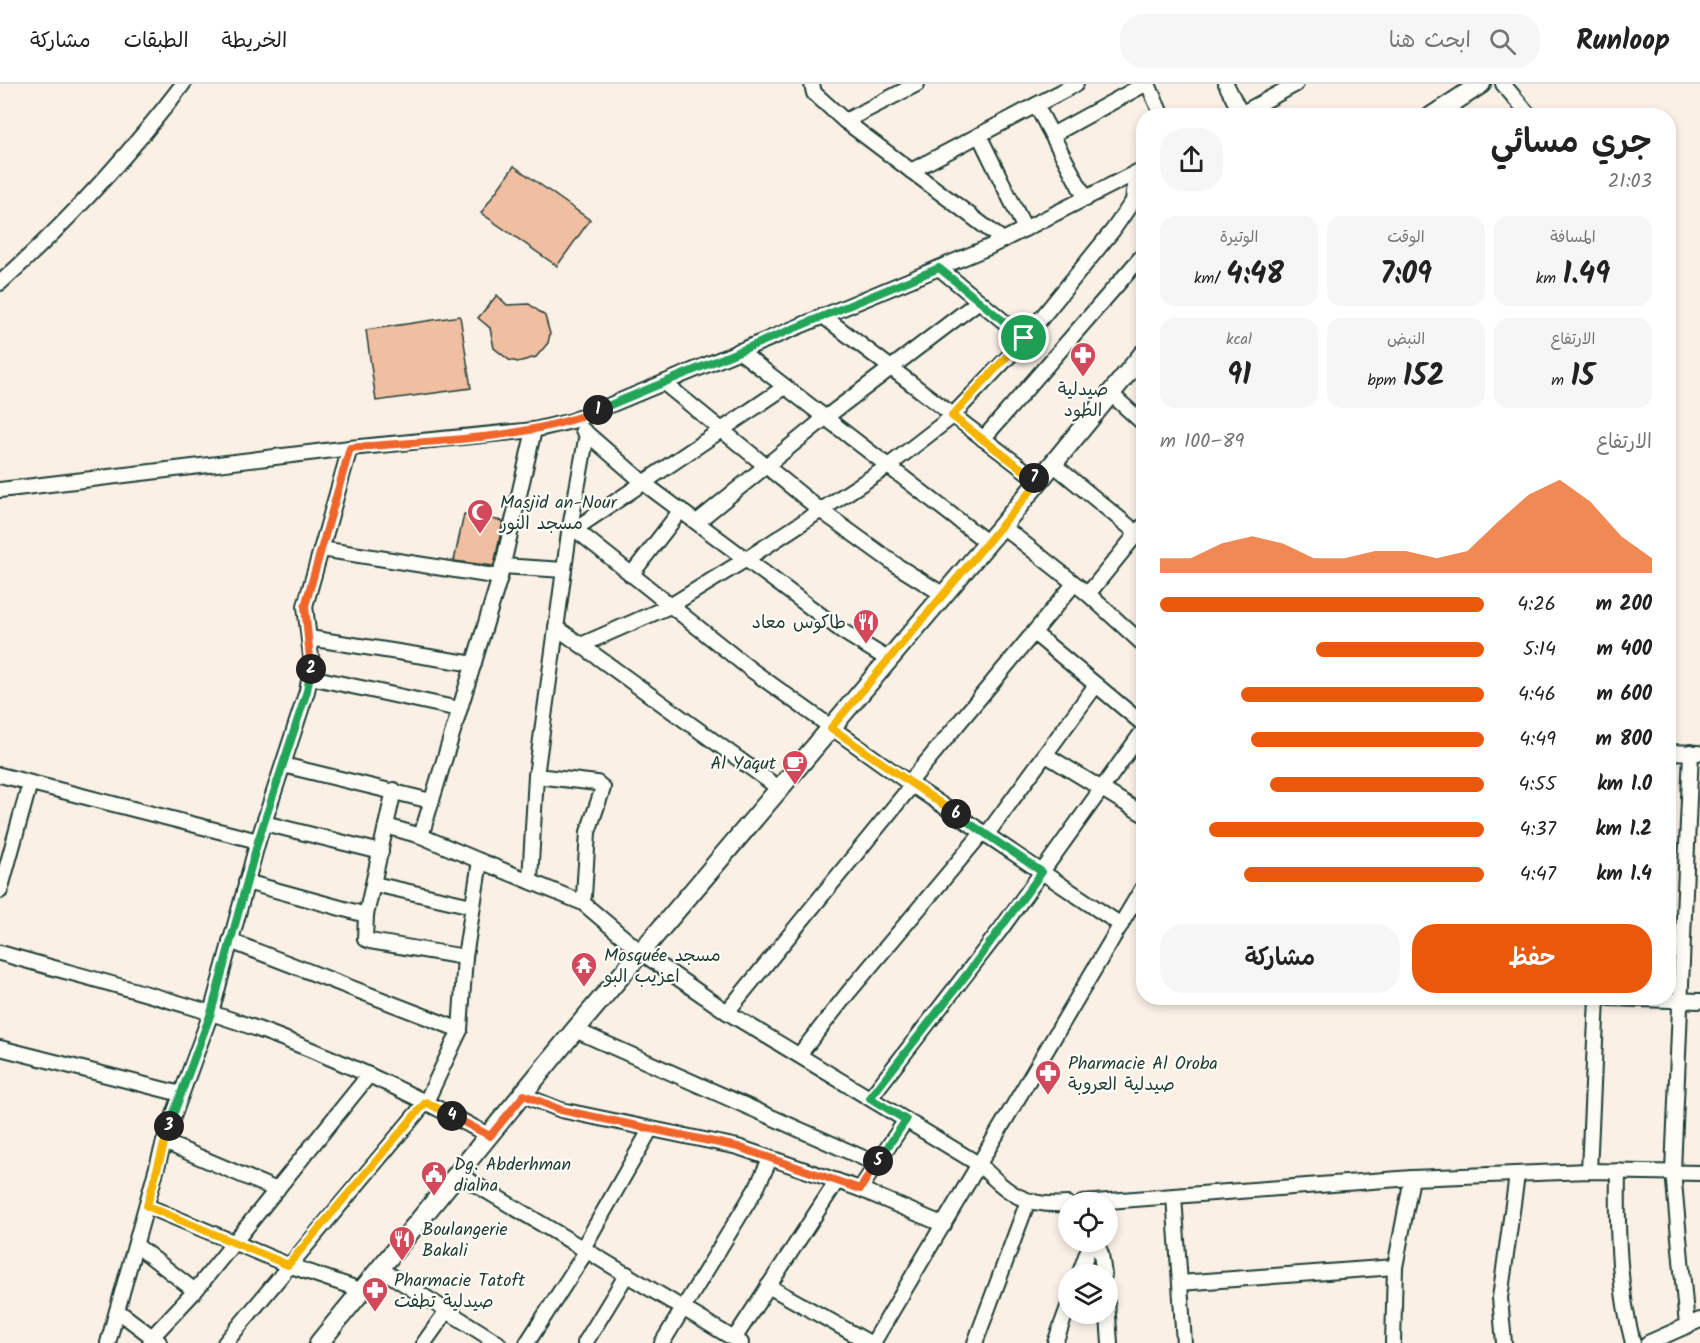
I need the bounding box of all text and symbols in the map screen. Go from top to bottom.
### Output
search box [1120,14,1540,68]
text: Runloop [1576,19,1670,64]
text: ابحث هنا [1389,24,1471,59]
text: مشاركة [30,25,91,58]
text: الطبقات [124,25,189,58]
text: الخريطة [222,25,287,58]
icon: search [1486,25,1519,58]
text: جري مسائي [1491,117,1652,170]
button: share [1160,128,1223,191]
text: 21:03 [1608,166,1652,198]
text: الوتيرة [1220,225,1258,250]
text: الوقت [1387,225,1425,250]
text: المسافة [1550,225,1596,250]
text: 4:48 [1226,251,1284,299]
text: 7:09 [1380,251,1432,299]
text: 1.49 [1562,251,1610,299]
text: /km [1194,266,1226,291]
text: km [1536,266,1562,291]
pin [998,312,1049,363]
icon: arrive [1007,321,1040,354]
text: kcal [1226,327,1252,352]
text: النبض [1387,327,1425,352]
text: الارتفاع [1551,327,1595,352]
pharmacy icon: صيدلية الطود [1068,340,1098,378]
text: 91 [1227,352,1251,400]
text: 152 [1403,353,1444,401]
text: 15 [1570,353,1595,401]
text: bpm [1368,368,1403,393]
text: m [1551,368,1570,393]
place label: صيدلية الطود [1058,376,1108,426]
pin: 1 [583,395,613,425]
text: 1 [596,397,600,422]
text: 89–100 m [1160,426,1244,458]
text: الارتفاع [1596,427,1652,459]
pin: 7 [1019,463,1049,493]
text: 7 [1030,465,1038,490]
place label: Masjid an-Nour مسجد النور [498,489,618,539]
mosque icon: Masjid an-Nour مسجد النور [465,497,495,535]
text: 4:26 [1517,589,1556,621]
text: 200 m [1596,589,1652,621]
restaurant icon: طاكوس معاد [851,607,881,645]
place label: طاكوس معاد [752,609,846,638]
text: 5:14 [1523,634,1556,666]
text: 400 m [1596,634,1652,666]
pin: 2 [296,654,326,684]
text: 2 [306,656,316,681]
text: 4:46 [1518,679,1556,711]
text: 600 m [1597,679,1652,711]
text: 4:49 [1519,724,1556,756]
text: 800 m [1596,724,1652,756]
cafe icon: Al Yaqut [780,748,810,786]
place label: Al Yaqut [710,750,777,779]
text: 4:55 [1519,769,1556,801]
text: 1.0 km [1597,769,1652,801]
pin: 6 [941,799,971,829]
text: 6 [952,801,960,826]
text: 4:37 [1519,814,1556,846]
text: 1.2 km [1596,814,1652,846]
text: 4:47 [1520,859,1556,891]
text: 1.4 km [1596,859,1652,891]
button: مشاركة [1160,924,1400,993]
button: حفظ [1412,924,1652,993]
place label: Mosquée مسجد اعزيب البو [603,942,721,992]
temple icon: Mosquée مسجد اعزيب البو [569,950,599,988]
place label: Pharmacie Al Oroba صيدلية العروبة [1068,1050,1218,1100]
pharmacy icon: Pharmacie Al Oroba صيدلية العروبة [1033,1058,1063,1096]
pin: 4 [437,1101,467,1131]
text: 4 [448,1103,456,1128]
pin: 3 [154,1111,184,1141]
text: 3 [165,1113,173,1138]
pin: 5 [863,1146,893,1176]
text: 5 [874,1148,882,1173]
place label: Dg. Abderhman dialna [454,1151,571,1201]
public building icon: Dg. Abderhman dialna [419,1159,449,1197]
map controls [1058,1192,1118,1324]
button: locate [1058,1192,1118,1252]
place label: Boulangerie Bakali [422,1216,508,1266]
restaurant icon: Boulangerie Bakali [387,1224,417,1262]
button: layers [1058,1264,1118,1324]
place label: Pharmacie Tatoft صيدلية تطفت [394,1267,526,1317]
pharmacy icon: Pharmacie Tatoft صيدلية تطفت [360,1275,390,1313]

